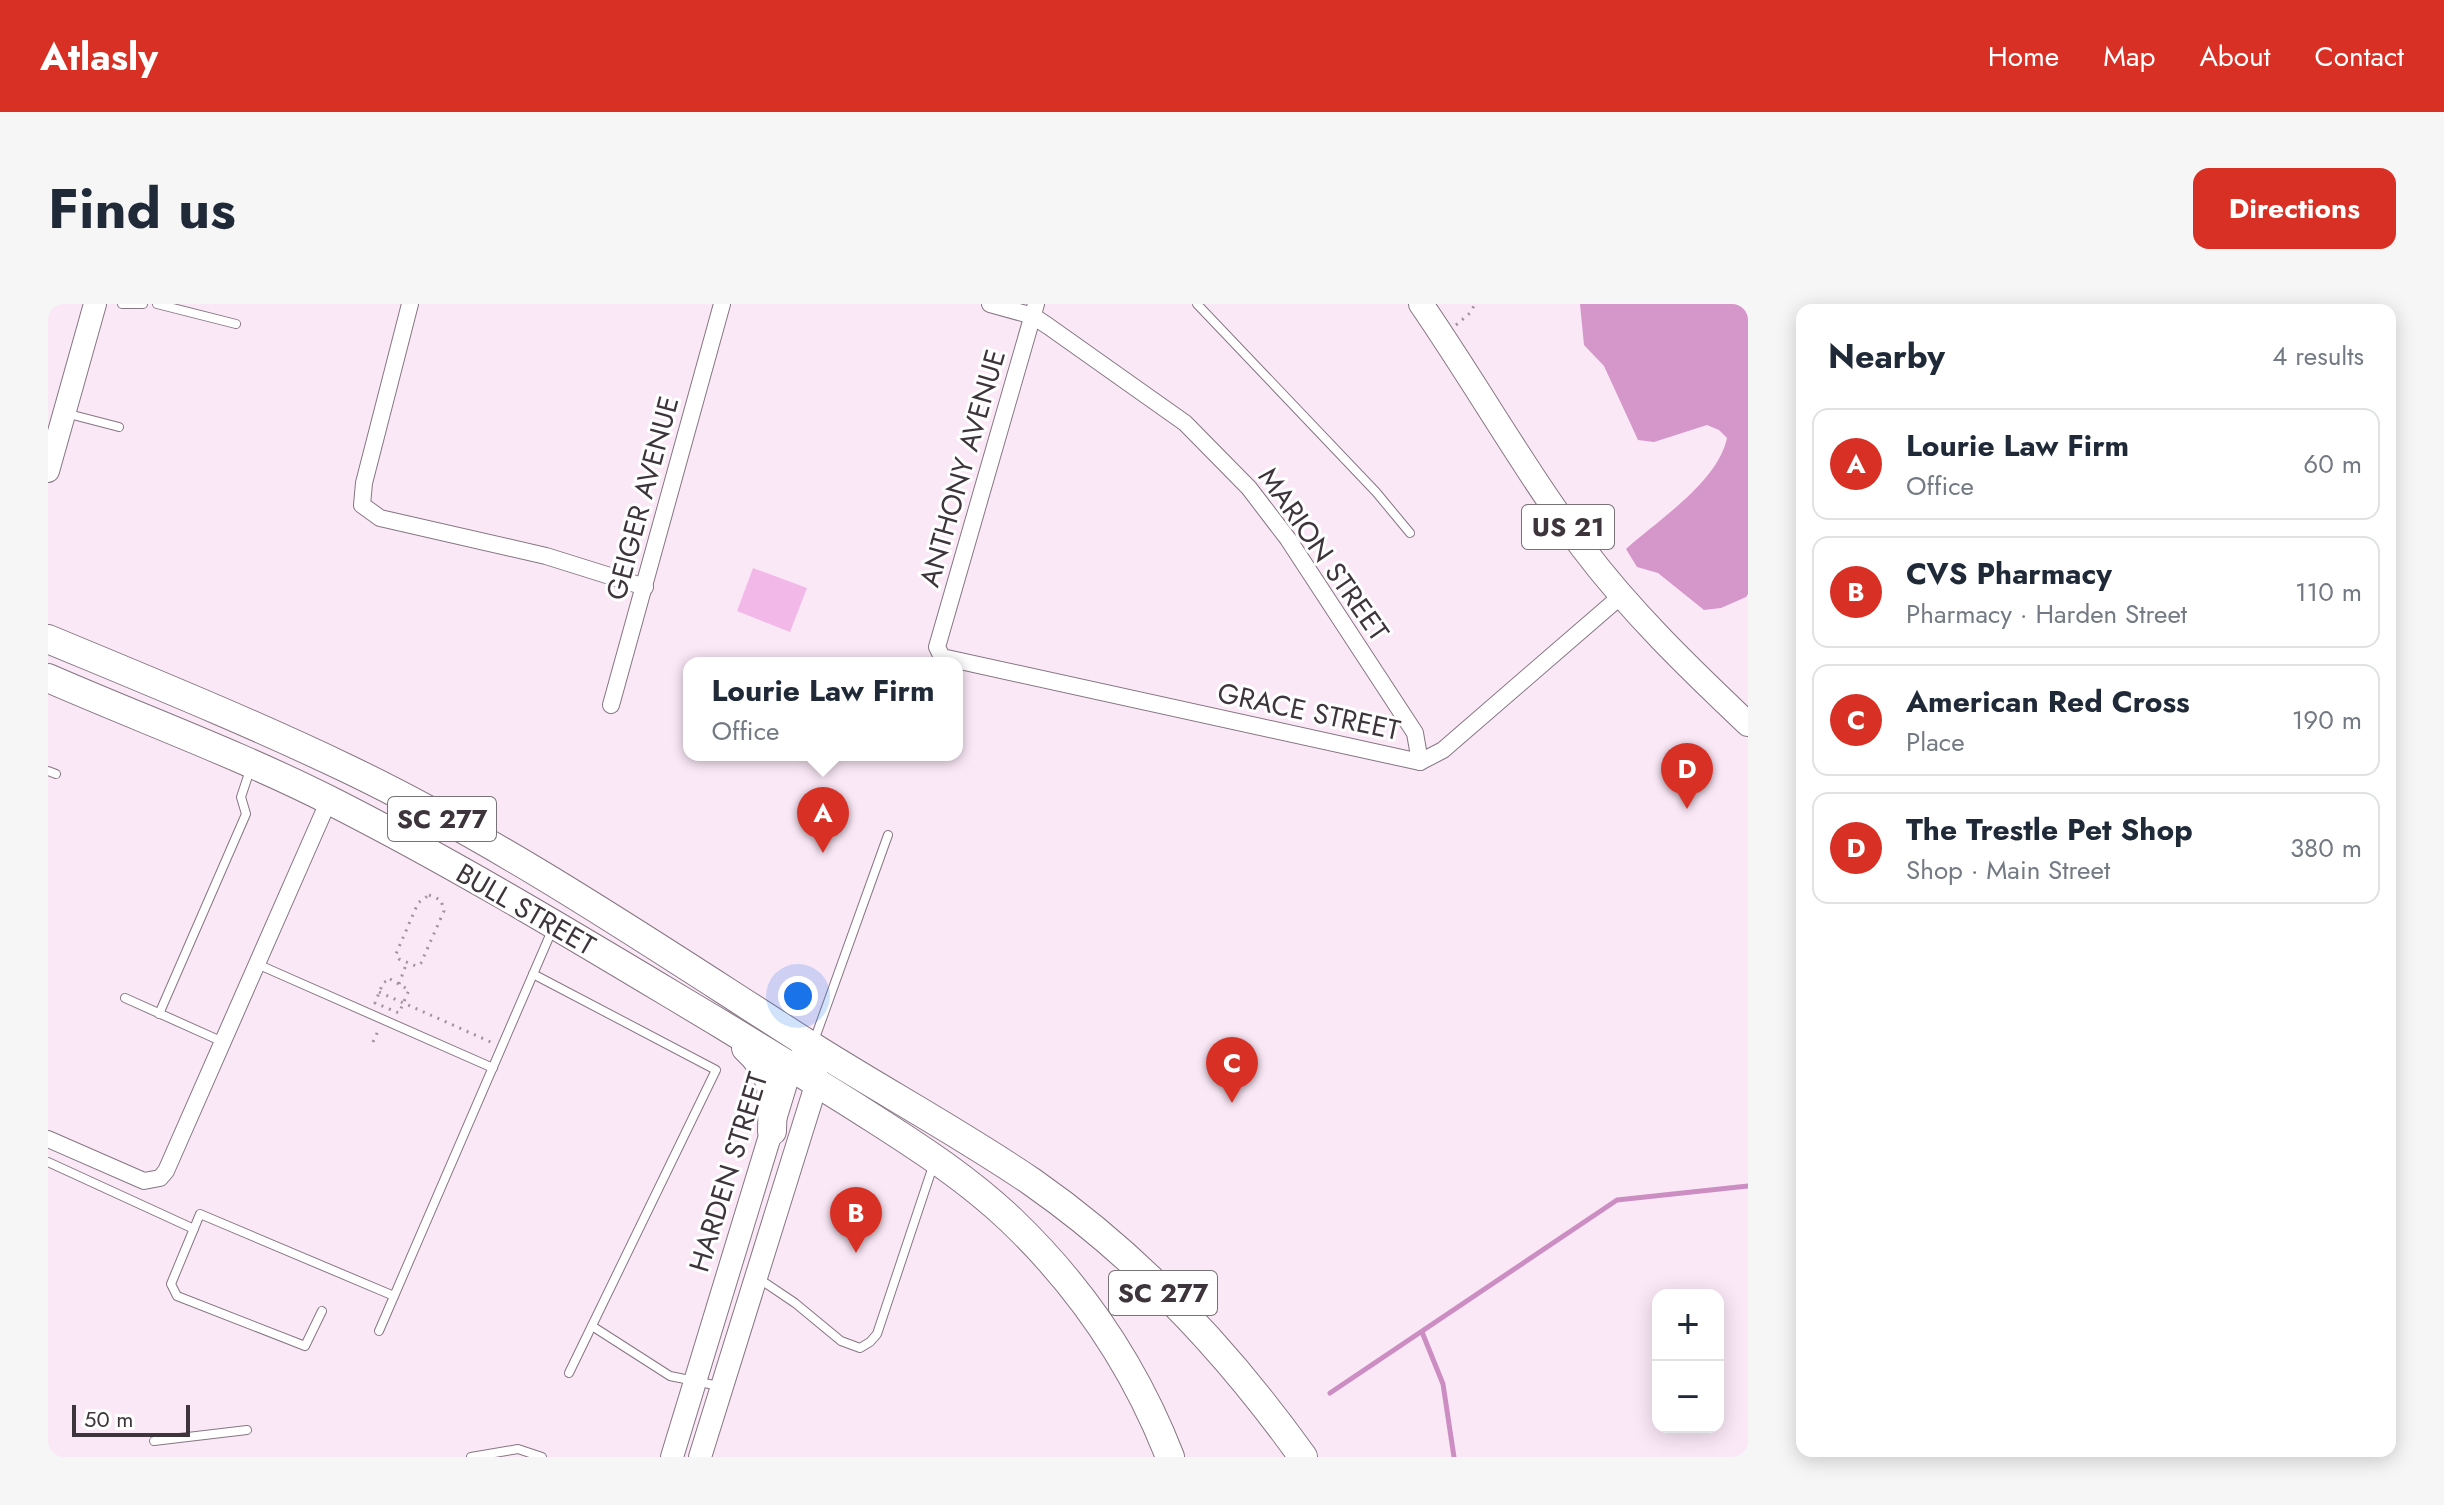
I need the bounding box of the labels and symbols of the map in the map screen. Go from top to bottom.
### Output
street label: ANTHONY AVENUE [909,345,1016,592]
street label: GEIGER AVENUE [596,392,689,605]
street label: MARION STREET [1248,459,1399,650]
road number: US 21 [1522,505,1614,549]
street label: GRACE STREET [1214,672,1404,751]
pin: D [1661,743,1713,809]
pin: A [797,787,849,853]
road number: SC 277 [388,797,496,841]
street label: BULL STREET [449,853,603,966]
your location [778,976,818,1016]
pin: C [1206,1037,1258,1103]
street label: HARDEN STREET [679,1067,778,1277]
pin: B [830,1187,882,1253]
road number: SC 277 [1109,1271,1217,1315]
scale bar [72,1401,190,1437]

